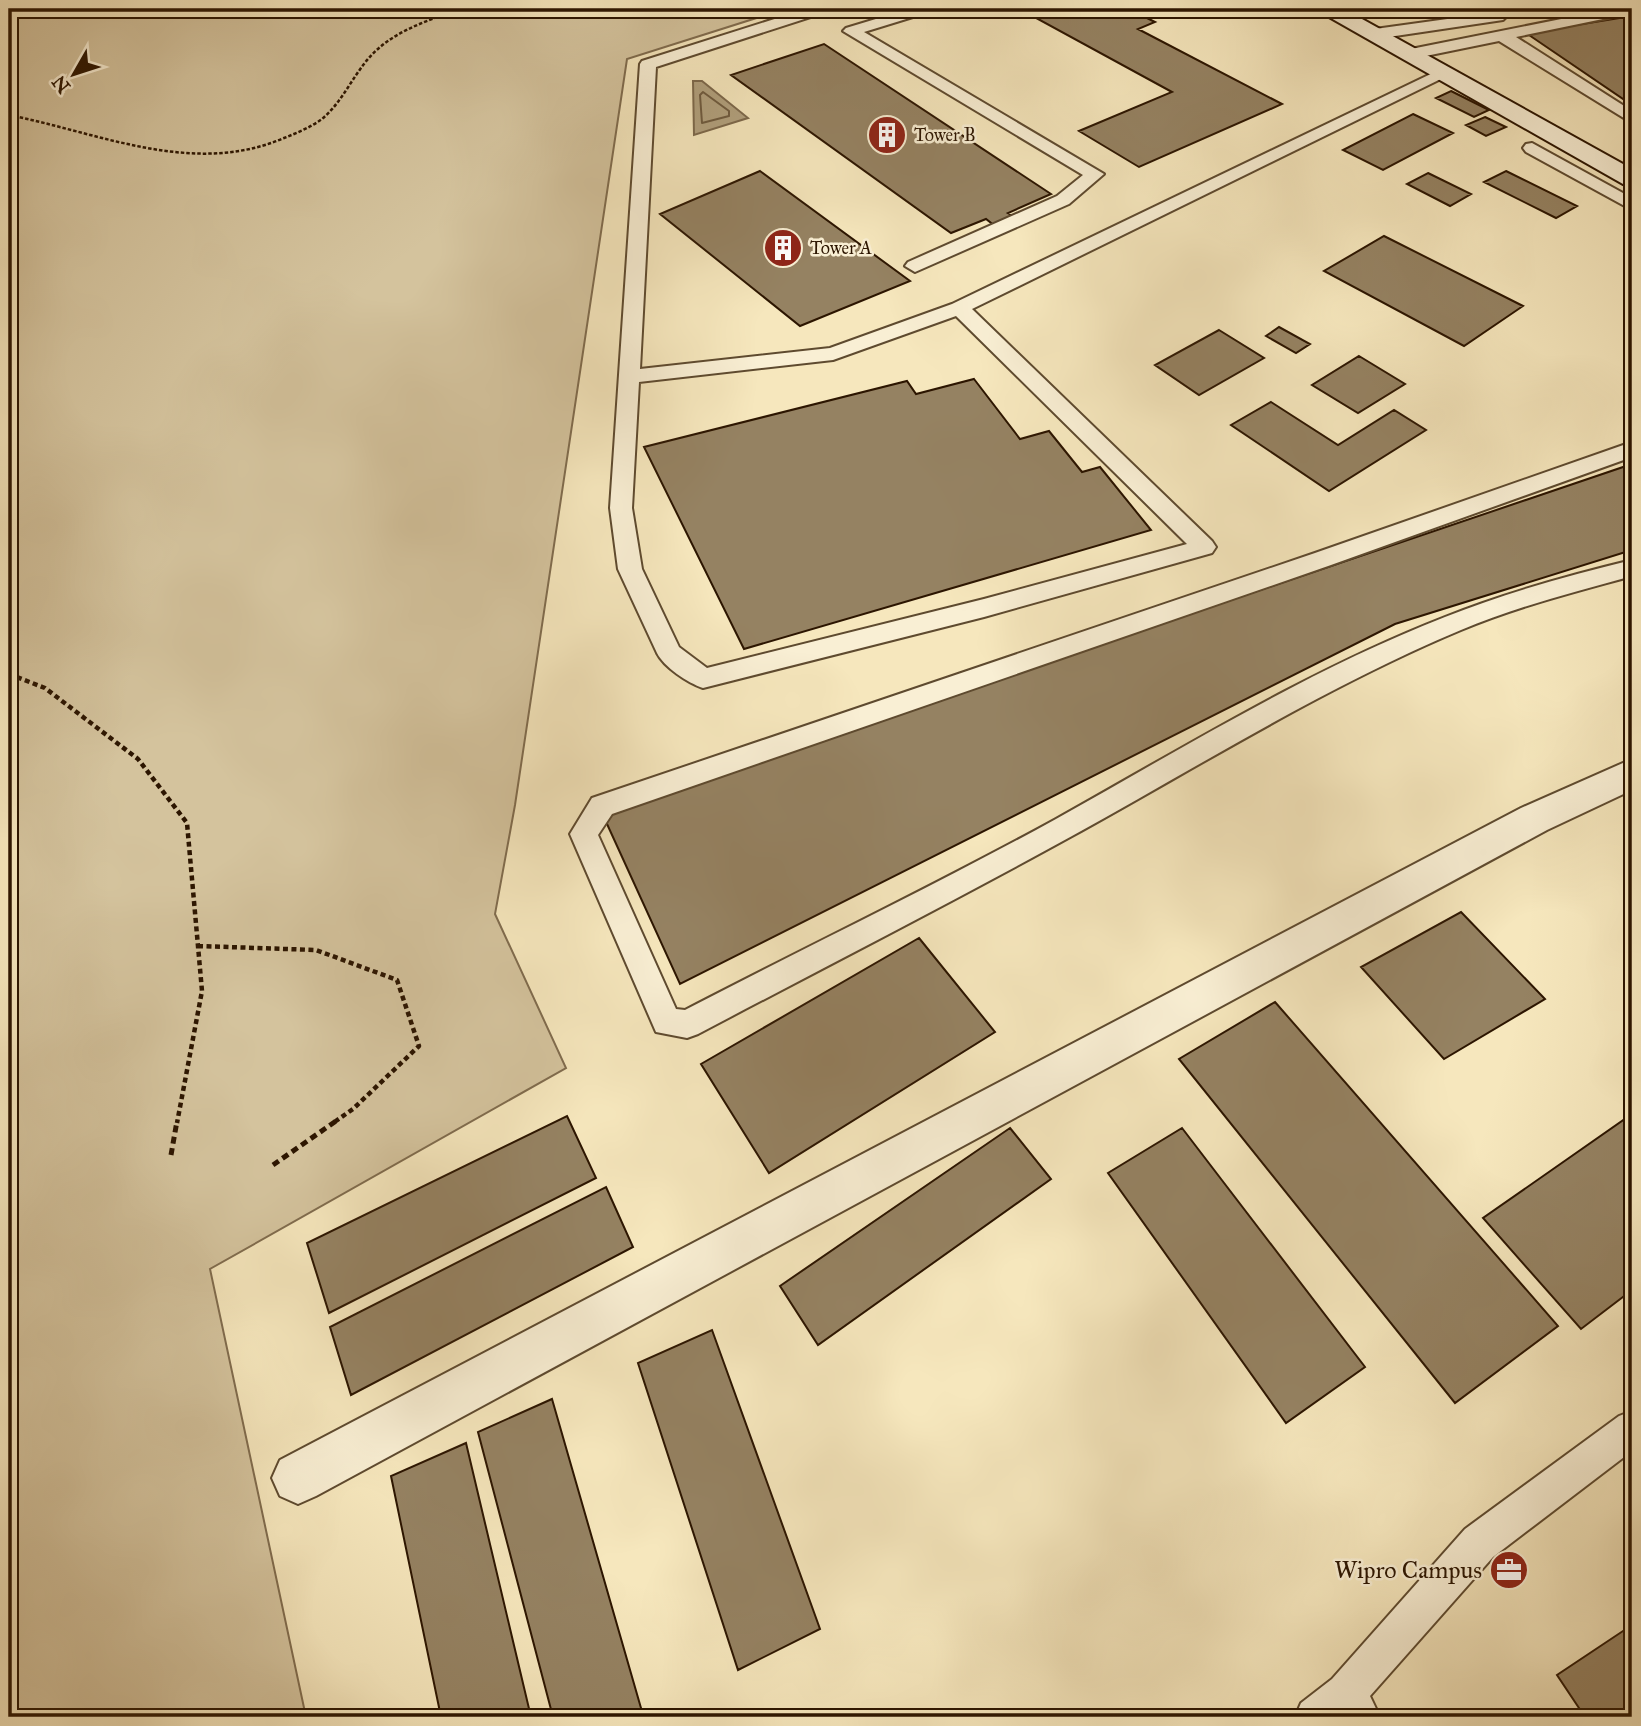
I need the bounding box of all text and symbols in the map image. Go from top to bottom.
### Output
north arrow [38,38,108,108]
text: N [47,71,75,98]
building icon: Tower B [866,114,908,156]
place label: Tower B [914,124,976,146]
building icon: Tower A [762,227,804,269]
place label: Tower A [810,237,872,259]
office icon: Wipro Campus [1488,1549,1530,1591]
place label: Wipro Campus [1334,1555,1482,1585]

